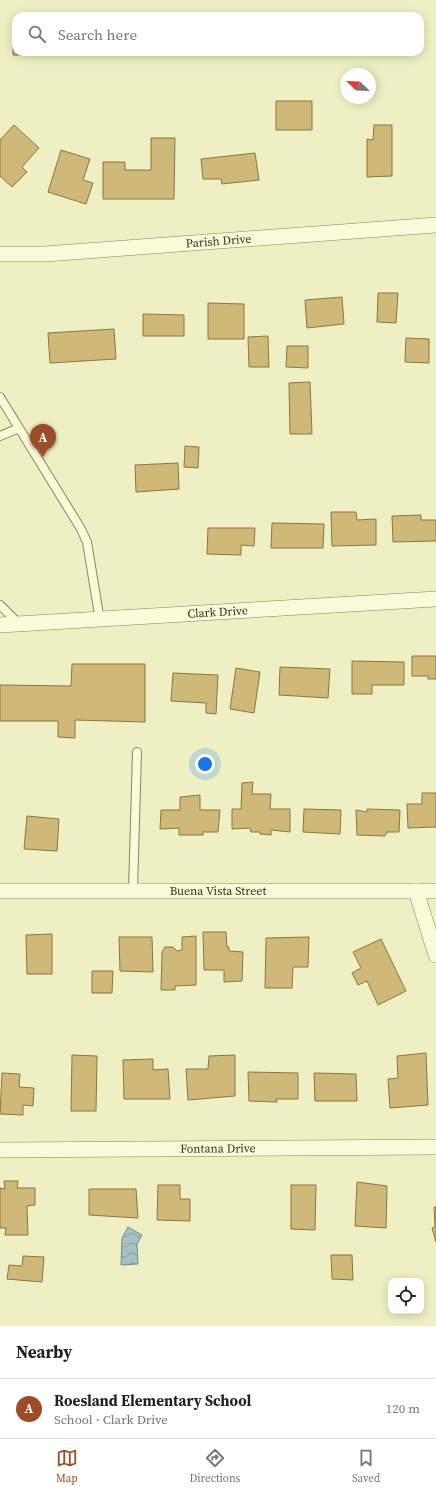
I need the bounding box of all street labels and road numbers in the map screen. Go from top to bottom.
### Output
street label: Parish Drive [185,231,252,252]
street label: Clark Drive [187,602,248,622]
street label: Buena Vista Street [170,883,266,899]
street label: Fontana Drive [180,1140,256,1157]

